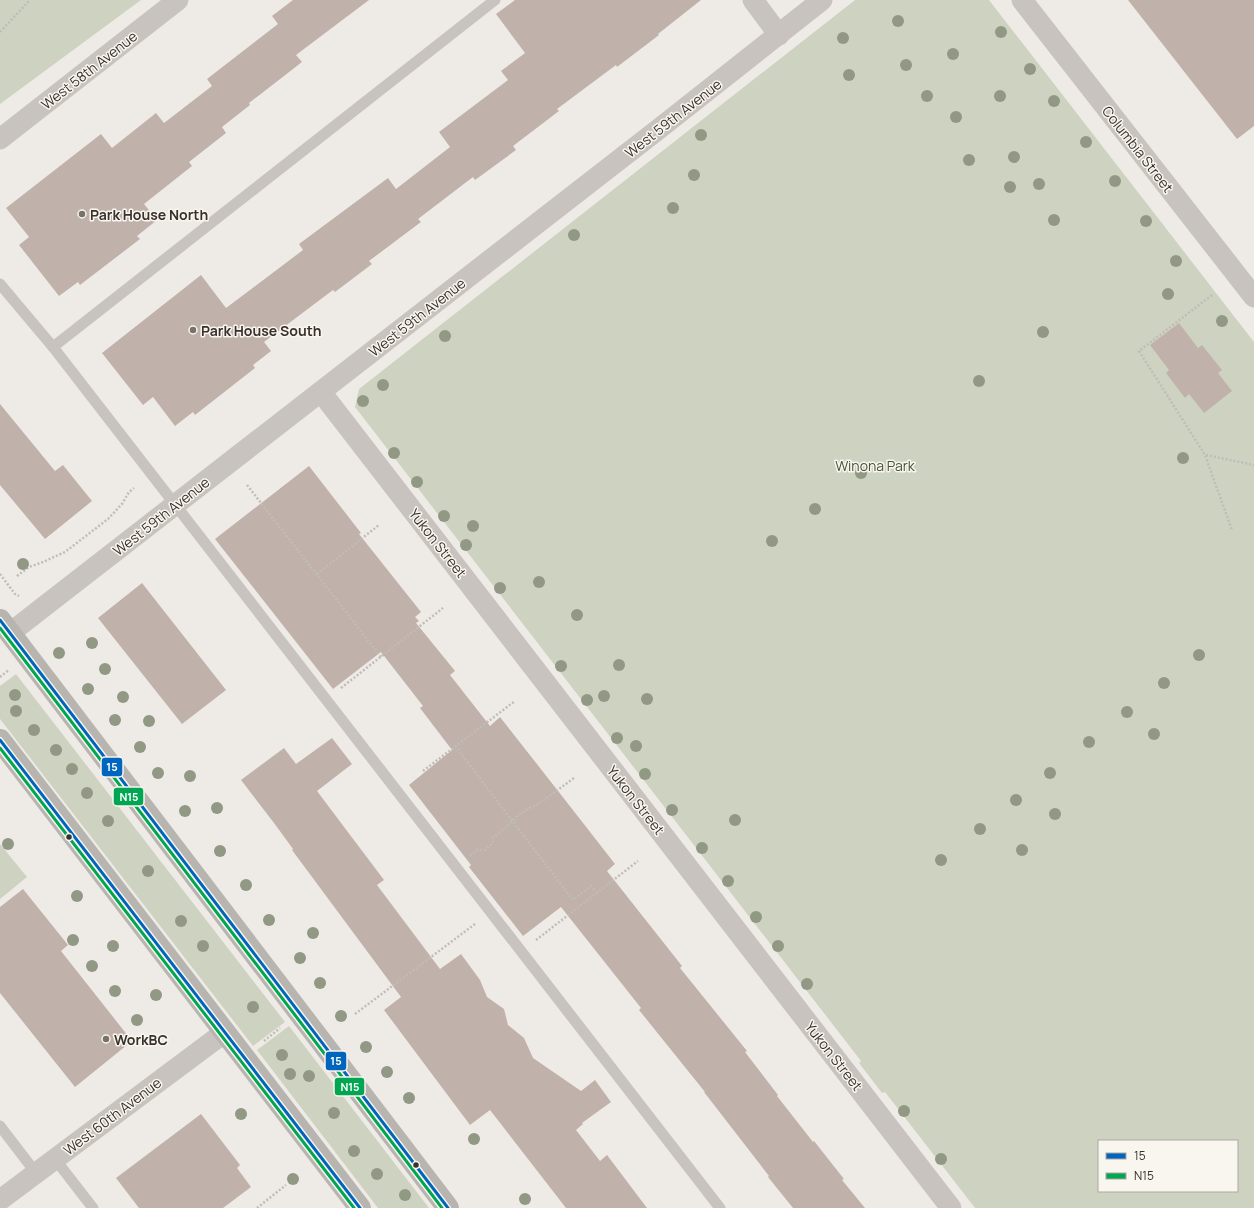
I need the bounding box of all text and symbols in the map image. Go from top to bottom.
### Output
street label: West 58th Avenue [37,26,141,114]
street label: West 59th Avenue [621,74,725,162]
street label: Columbia Street [1098,102,1178,197]
place label: Park House North [90,205,208,224]
marker: Park House North [77,209,87,219]
street label: West 59th Avenue [365,273,469,361]
place label: Park House South [201,321,322,340]
marker: Park House South [188,325,198,335]
park label: Winona Park [835,456,916,475]
street label: West 59th Avenue [109,472,213,560]
street label: Yukon Street [405,505,471,582]
line badge: 15 [101,757,123,777]
text: 15 [106,759,118,774]
street label: Yukon Street [603,762,669,839]
line badge: N15 [113,787,144,806]
text: N15 [119,789,139,804]
unlabelled marker [64,832,74,842]
street label: Yukon Street [801,1018,867,1095]
place label: WorkBC [114,1030,168,1049]
marker: WorkBC [101,1034,111,1044]
line badge: 15 [325,1051,347,1071]
text: 15 [330,1053,342,1068]
street label: West 60th Avenue [59,1073,165,1159]
line badge: N15 [334,1077,365,1096]
text: N15 [340,1079,360,1094]
legend [1098,1140,1238,1192]
text: 15 [1134,1147,1146,1164]
unlabelled marker [411,1160,421,1170]
text: N15 [1134,1167,1154,1184]

